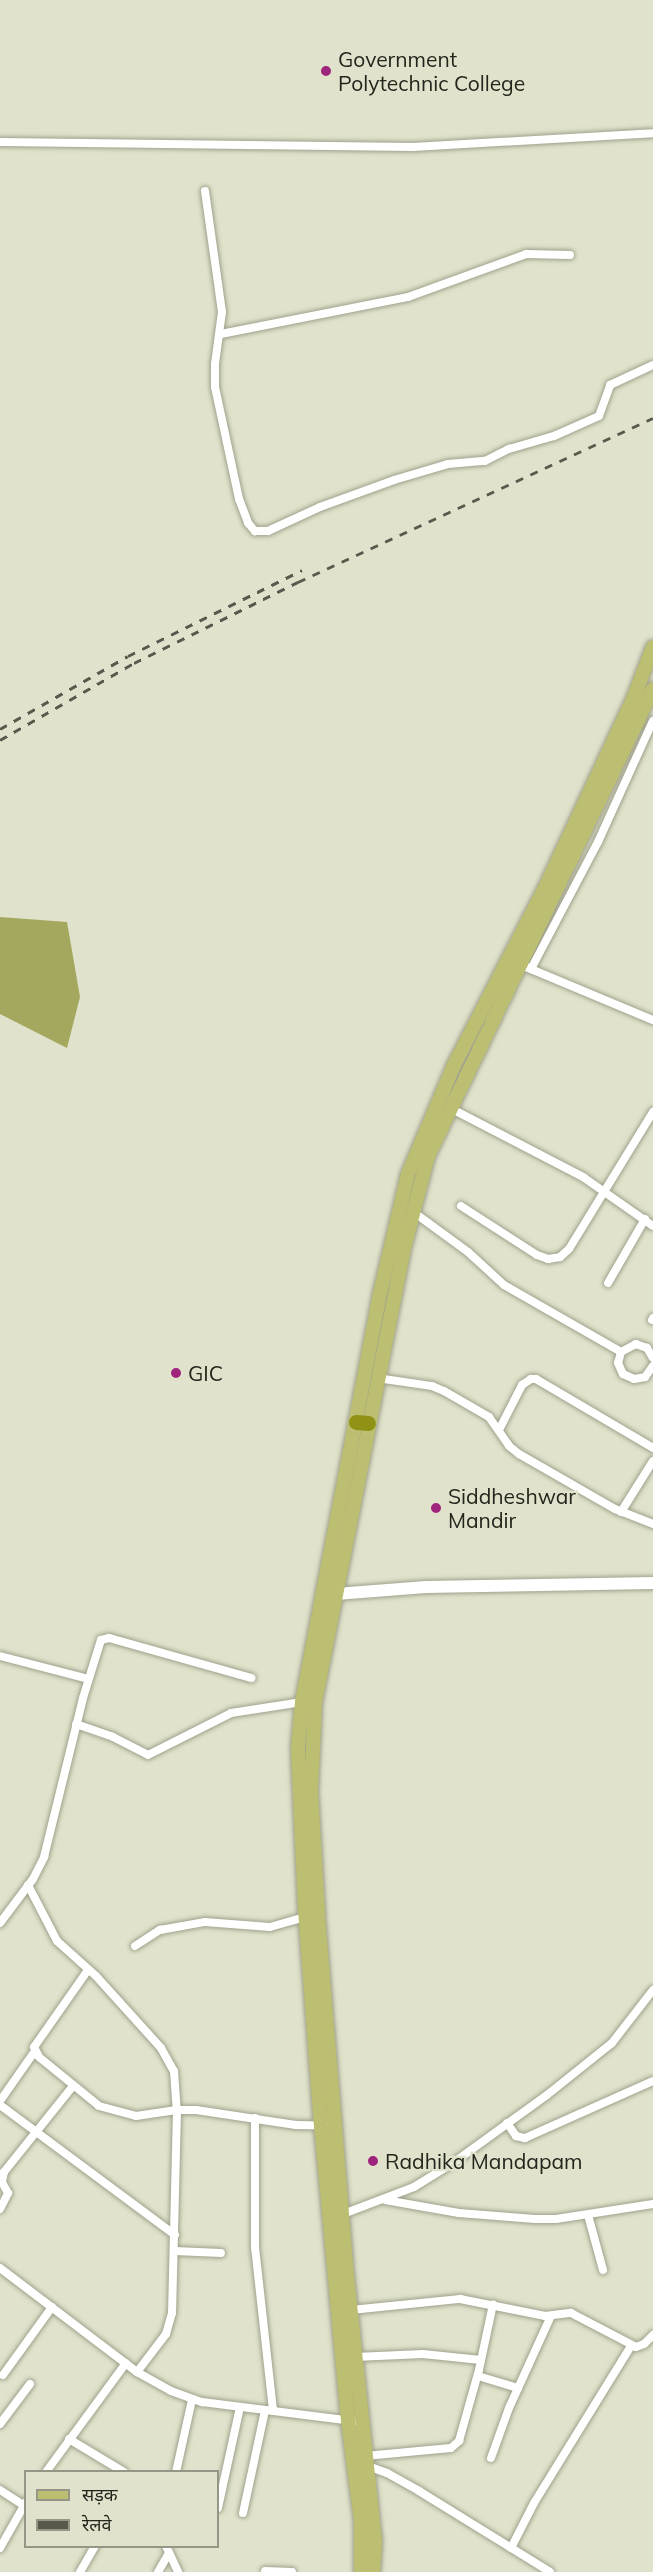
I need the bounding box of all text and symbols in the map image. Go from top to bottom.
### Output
place label: Government Polytechnic College [338,46,525,96]
marker: Government Polytechnic College [319,64,333,78]
place label: GIC [188,1360,223,1386]
marker: GIC [169,1366,183,1380]
place label: Siddheshwar Mandir [448,1483,576,1533]
marker: Siddheshwar Mandir [429,1501,443,1515]
place label: Radhika Mandapam [385,2148,583,2174]
marker: Radhika Mandapam [366,2154,380,2168]
legend [24,2470,219,2548]
text: सड़क [82,2483,118,2506]
text: रेलवे [82,2513,112,2536]

